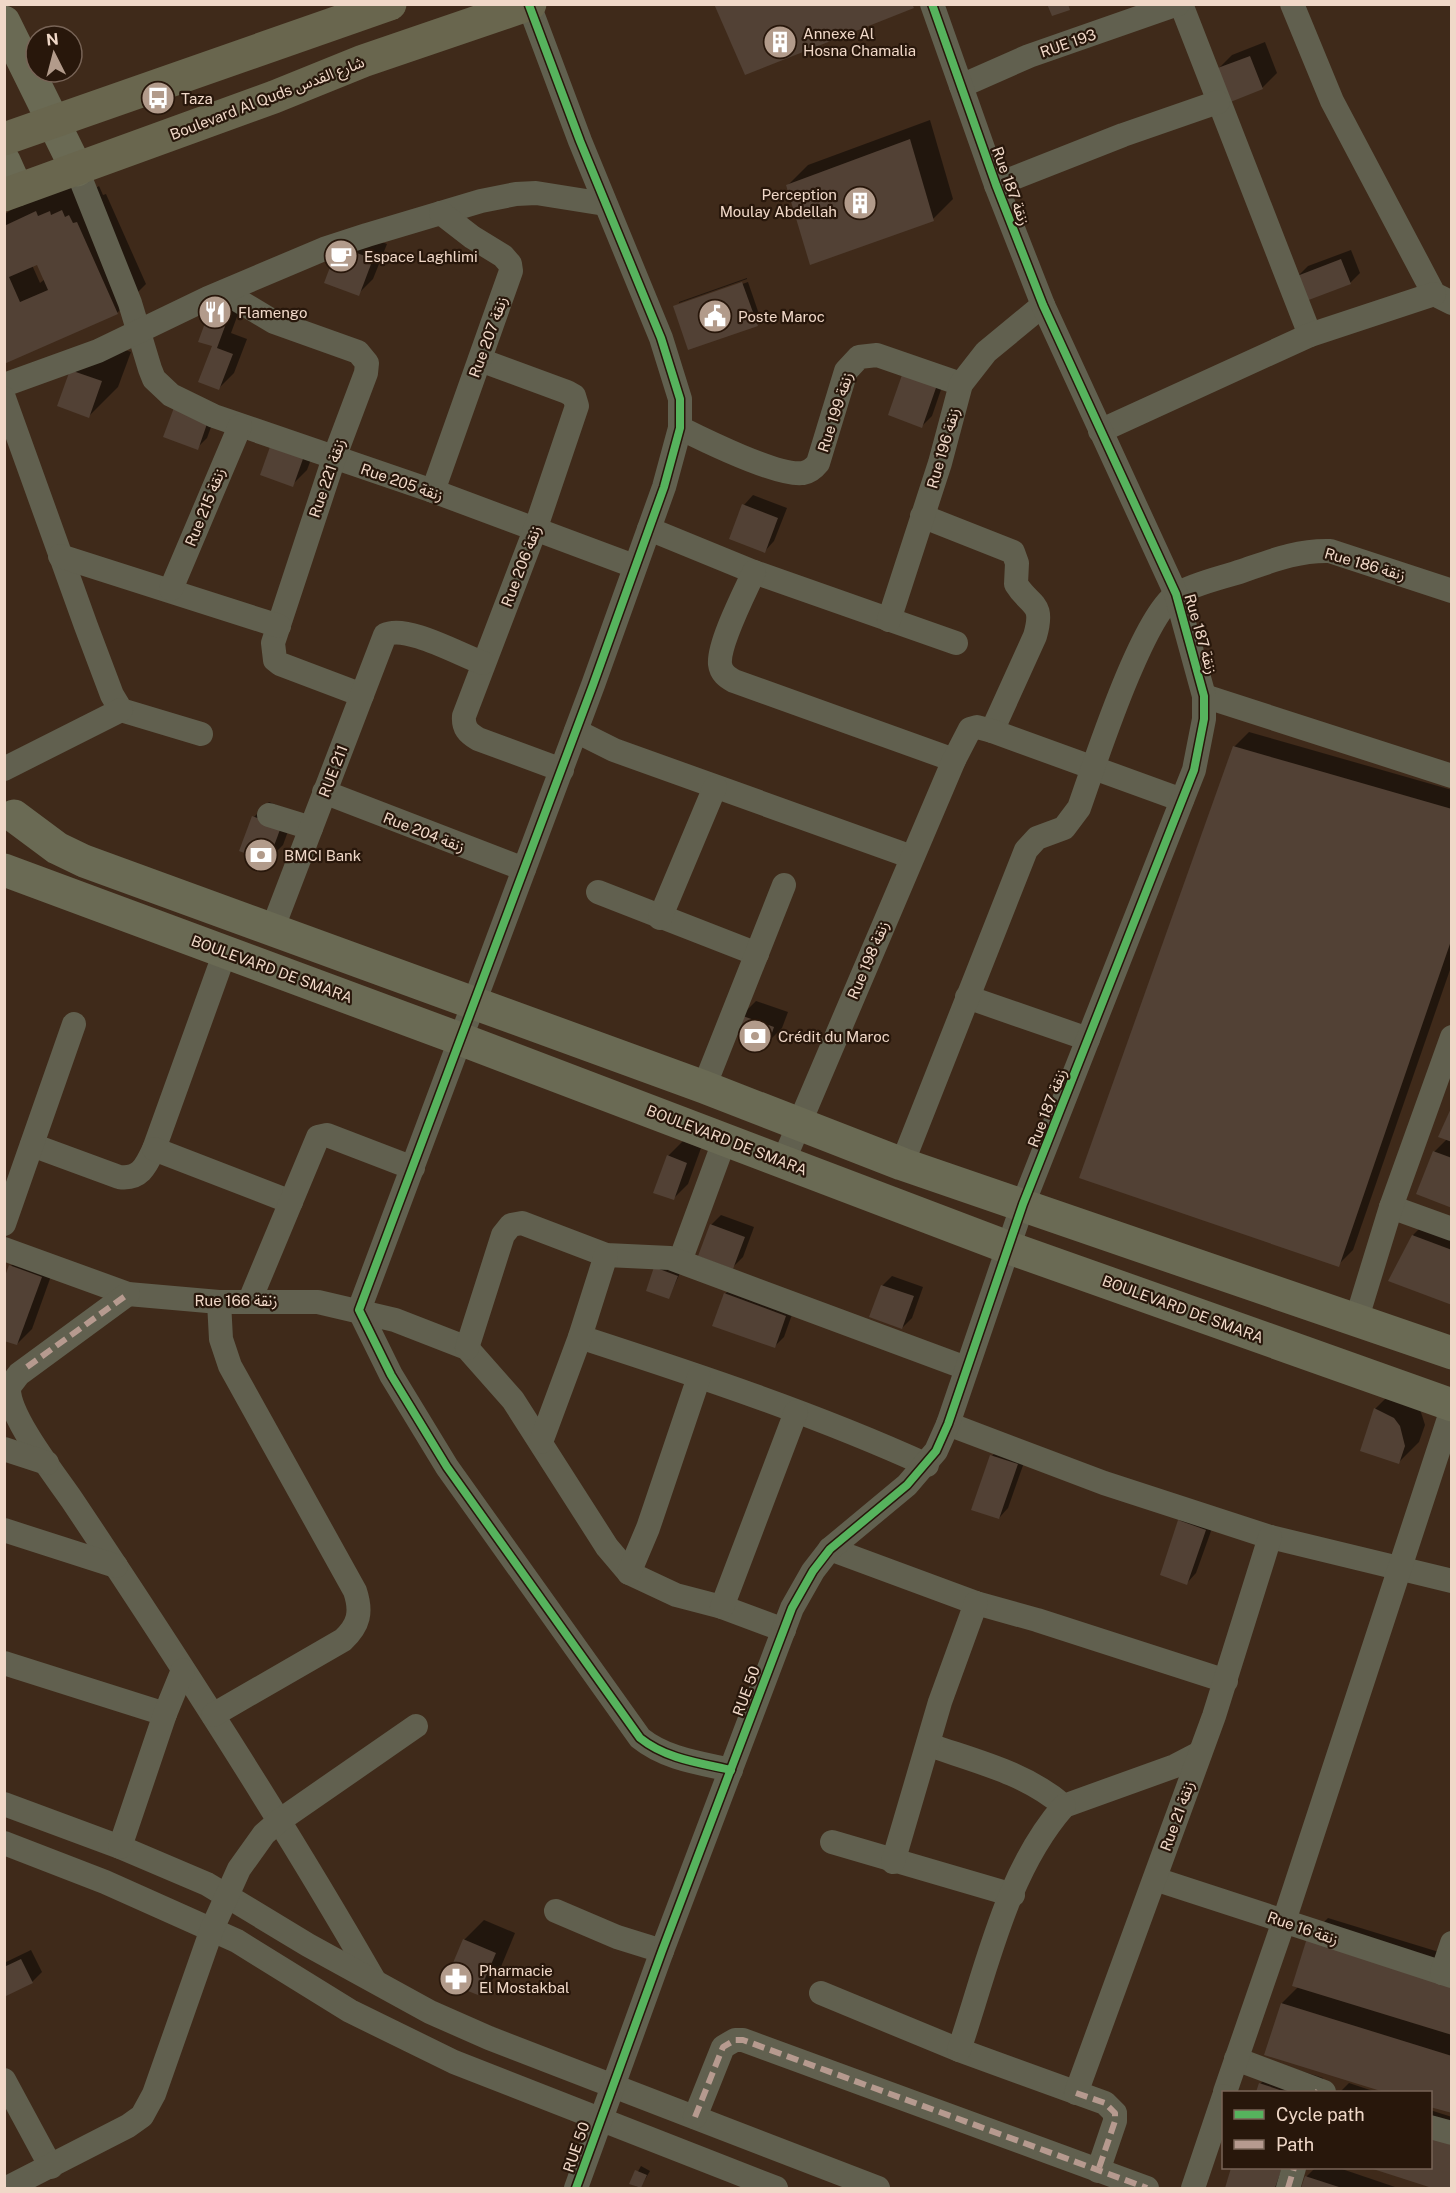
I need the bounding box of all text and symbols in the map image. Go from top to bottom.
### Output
north arrow [24,24,84,84]
building icon: Annexe Al Hosna Chamalia [762,24,798,60]
place label: Annexe Al Hosna Chamalia [803,25,916,59]
street label: RUE 193 [1038,25,1098,61]
text: N [45,29,60,50]
street label: Boulevard Al Quds شارع القدس [167,53,368,147]
bus stop icon: Taza [140,80,176,116]
place label: Taza [181,90,213,107]
street label: Rue 187 زنقة [988,144,1033,228]
building icon: Perception Moulay Abdellah [842,185,878,221]
place label: Perception Moulay Abdellah [720,186,837,220]
cafe icon: Espace Laghlimi [323,238,359,274]
place label: Espace Laghlimi [364,248,478,265]
restaurant icon: Flamengo [197,294,233,330]
street label: Rue 207 زنقة [465,294,511,380]
public building icon: Poste Maroc [697,298,733,334]
place label: Flamengo [238,304,307,321]
place label: Poste Maroc [738,308,825,325]
street label: Rue 199 زنقة [814,370,857,454]
street label: Rue 196 زنقة [923,406,964,490]
street label: Rue 221 زنقة [306,436,349,520]
street label: Rue 205 زنقة [358,460,445,505]
street label: Rue 215 زنقة [182,465,229,549]
street label: Rue 206 زنقة [498,523,545,609]
street label: Rue 186 زنقة [1322,544,1407,585]
street label: Rue 187 زنقة [1180,592,1221,676]
street label: RUE 211 [315,743,351,799]
street label: Rue 204 زنقة [381,809,467,856]
bank icon: BMCI Bank [243,837,279,873]
place label: BMCI Bank [284,847,361,864]
street label: Rue 198 زنقة [844,918,893,1002]
street label: BOULEVARD DE SMARA [189,932,355,1006]
bank icon: Crédit du Maroc [737,1018,773,1054]
place label: Crédit du Maroc [778,1028,890,1045]
street label: Rue 187 زنقة [1024,1066,1071,1150]
street label: BOULEVARD DE SMARA [644,1101,810,1179]
street label: BOULEVARD DE SMARA [1100,1272,1266,1346]
street label: Rue 166 زنقة [195,1292,277,1310]
street label: RUE 50 [729,1664,763,1718]
street label: Rue 21 زنقة [1156,1779,1198,1854]
street label: Rue 16 زنقة [1265,1908,1341,1949]
pharmacy icon: Pharmacie El Mostakbal [438,1961,474,1997]
place label: Pharmacie El Mostakbal [479,1962,570,1996]
legend [1222,2091,1432,2169]
text: Cycle path [1276,2104,1365,2125]
street label: RUE 50 [559,2120,593,2174]
text: Path [1276,2134,1314,2155]

